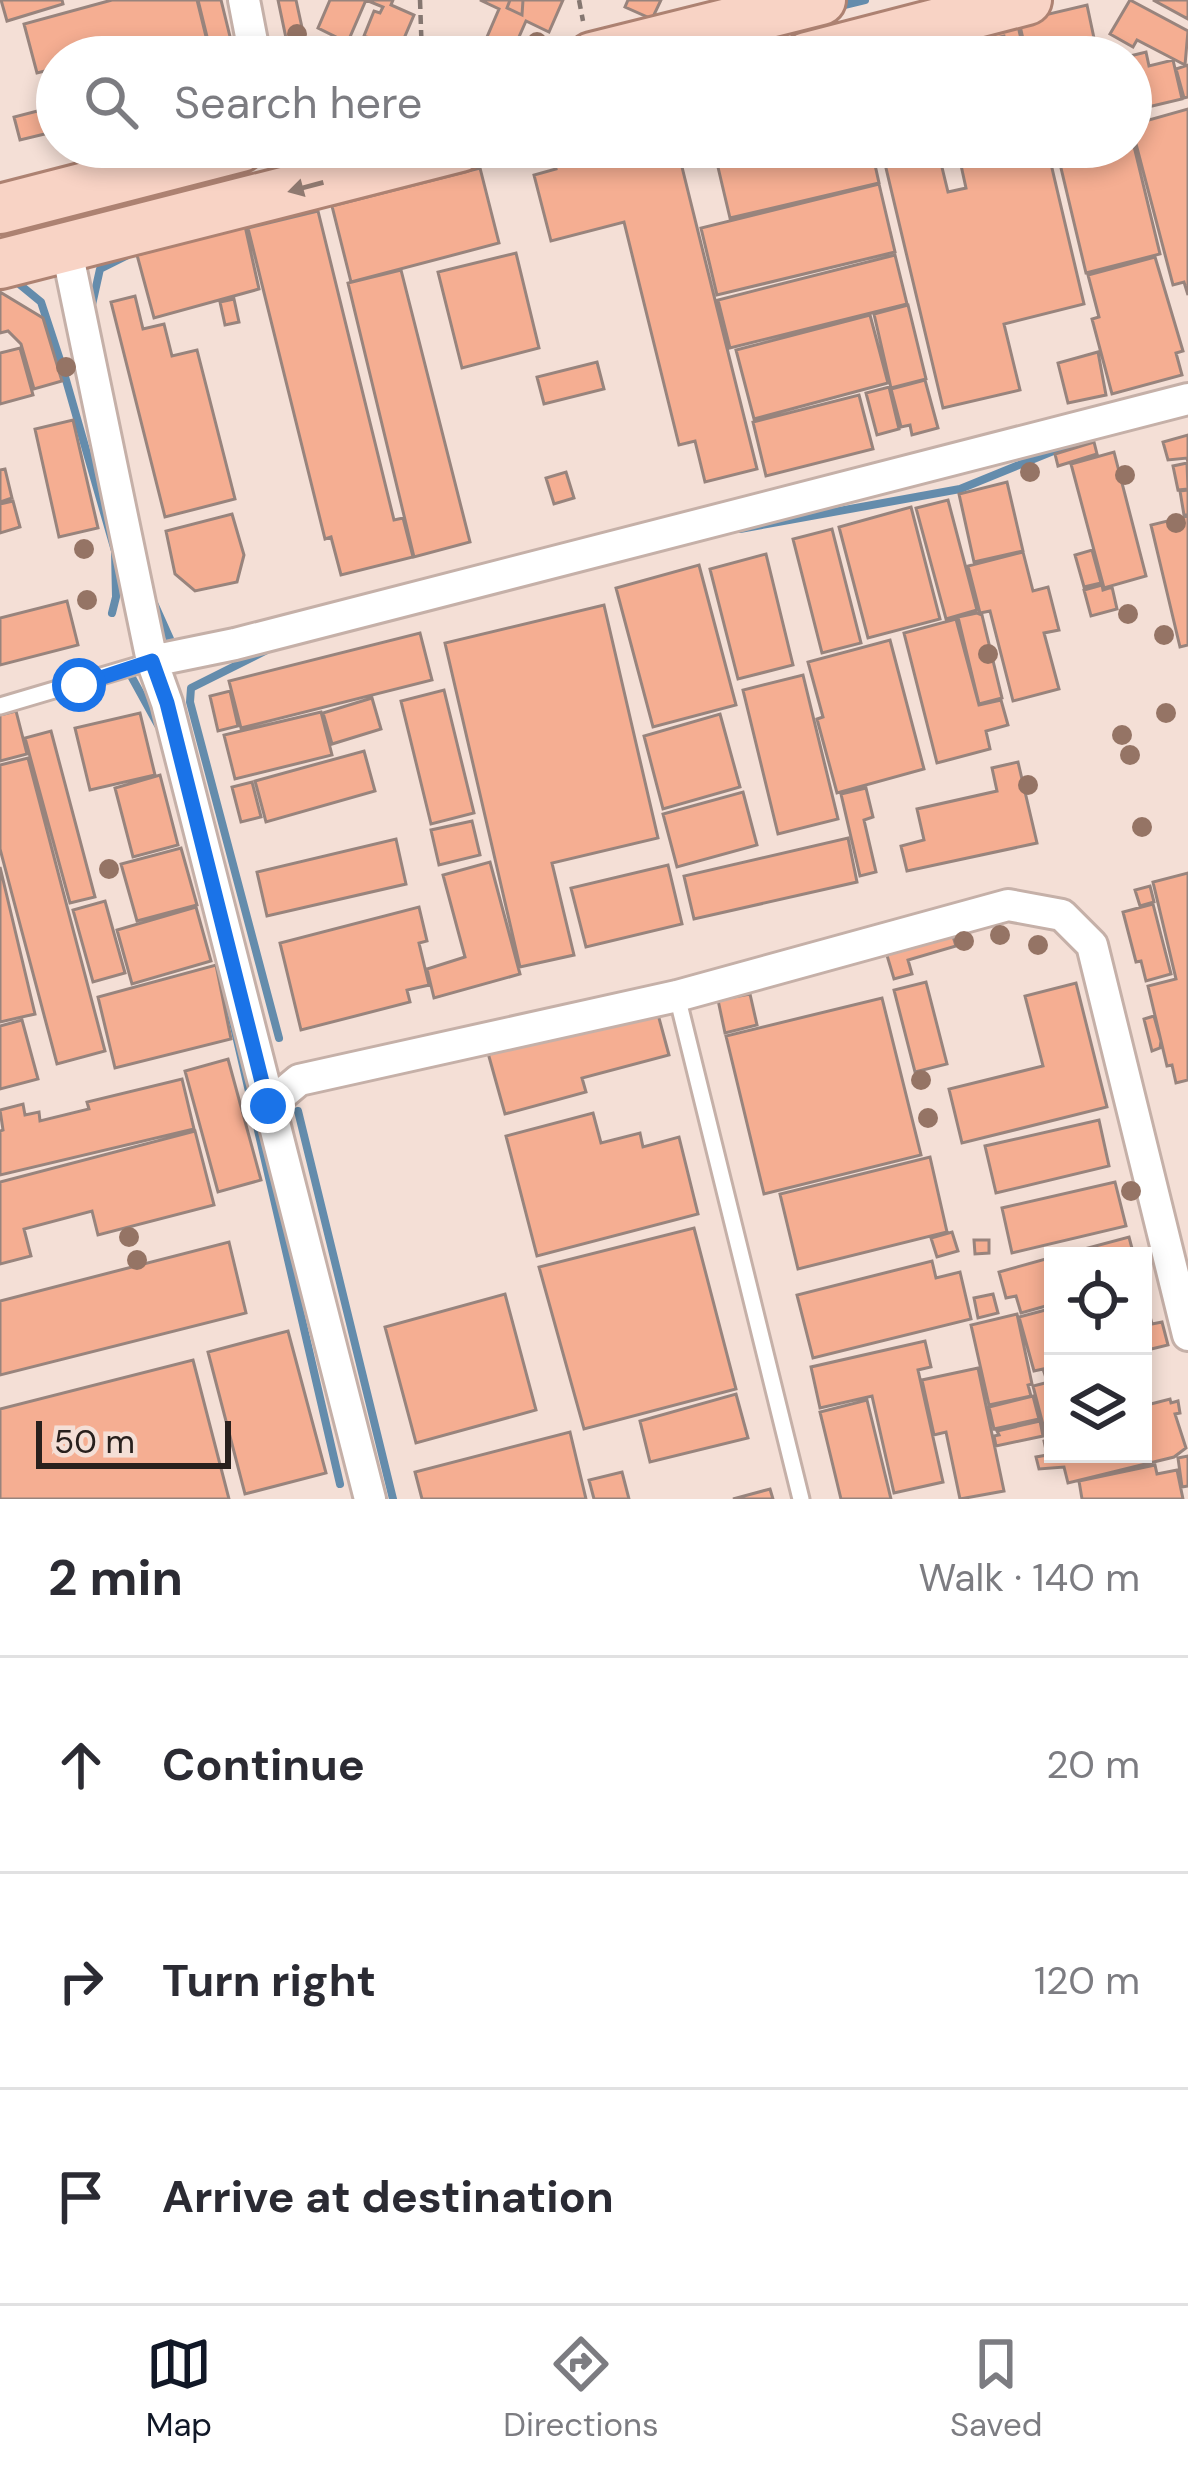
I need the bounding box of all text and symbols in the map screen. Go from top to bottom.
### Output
search box [36,36,1152,168]
icon: search [78,69,144,135]
text: Search here [174,73,422,132]
one-way arrow [288,178,325,197]
route start [52,658,106,712]
route end [241,1079,295,1133]
map controls [1044,1247,1152,1463]
button: locate [1044,1247,1152,1355]
button: layers [1044,1355,1152,1463]
scale bar [36,1415,231,1468]
text: 50 m [54,1420,135,1463]
text: 2 min [48,1544,183,1611]
text: Walk · 140 m [918,1552,1140,1603]
icon: ahead [48,1732,114,1798]
text: Continue [162,1735,365,1794]
text: 20 m [1046,1739,1140,1790]
icon: right [48,1948,114,2014]
text: Turn right [162,1951,376,2010]
text: 120 m [1034,1955,1140,2006]
icon: arrive [48,2164,114,2230]
text: Arrive at destination [162,2167,614,2226]
tab: Map [146,2331,212,2446]
tab: Directions [503,2331,659,2446]
tab: Saved [950,2331,1042,2446]

